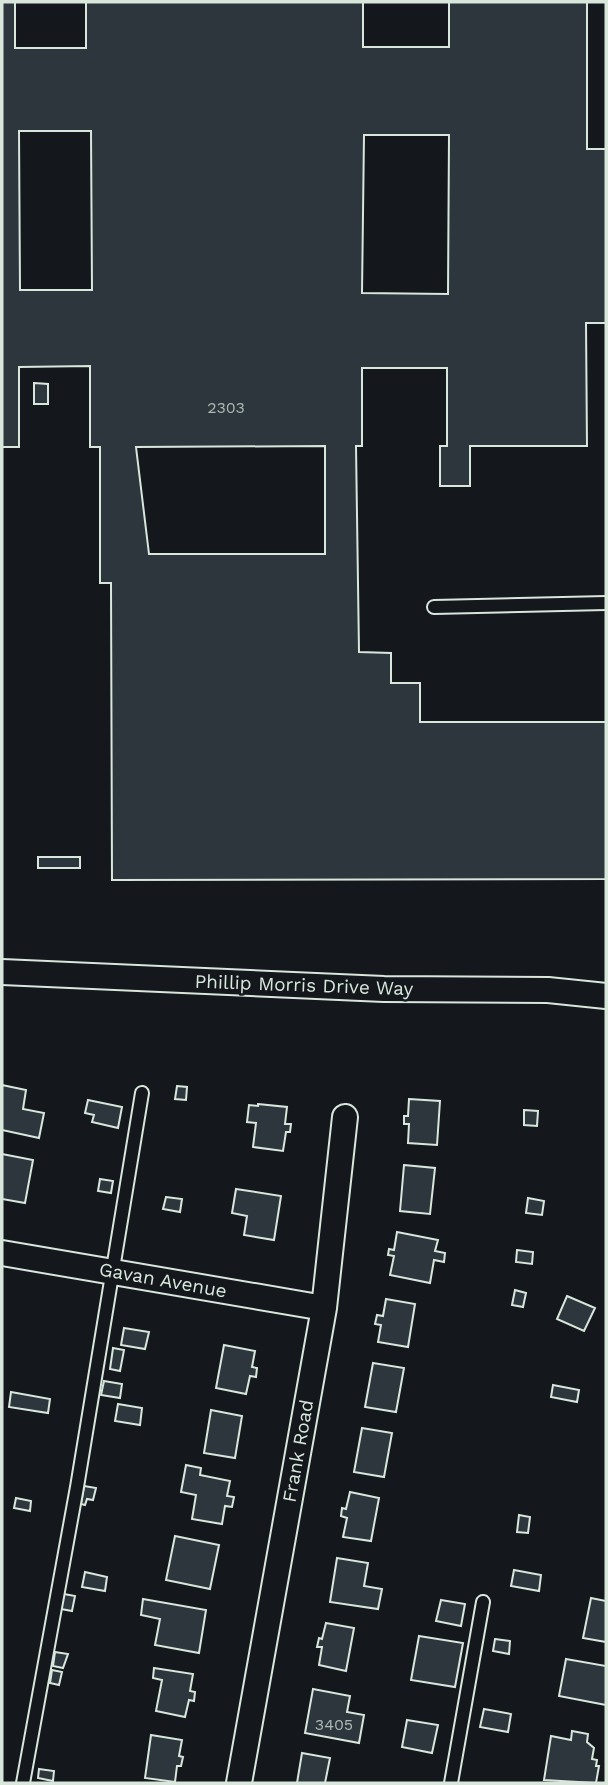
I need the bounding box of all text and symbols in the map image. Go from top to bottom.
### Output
house number: 2303 [207,398,245,417]
street label: Phillip Morris Drive Way [194,970,414,1000]
street label: Gavan Avenue [97,1257,229,1303]
street label: Frank Road [278,1398,318,1504]
house number: 3405 [315,1715,353,1734]

